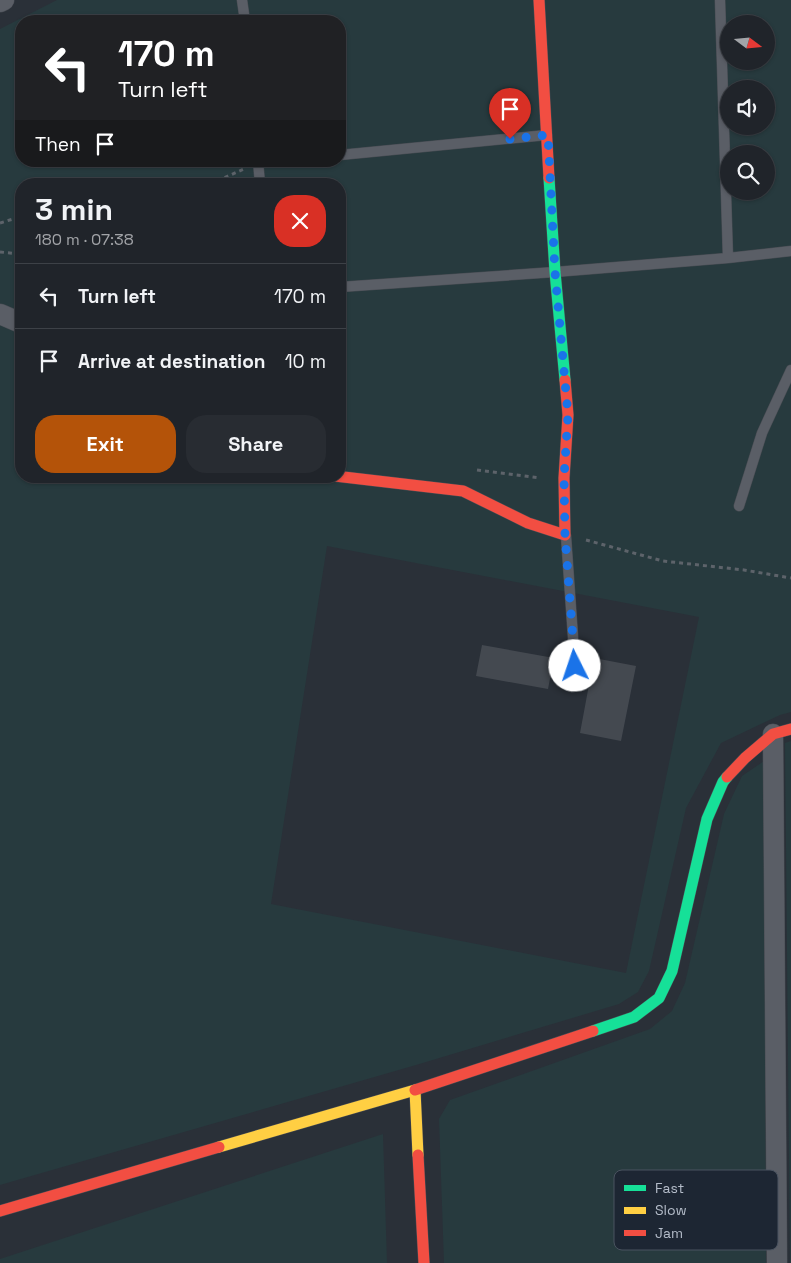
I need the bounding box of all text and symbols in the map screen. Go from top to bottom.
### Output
north arrow [720,15,775,70]
map controls [720,15,775,200]
text: 170 m [118,32,215,76]
icon: left [35,35,100,100]
text: Turn left [118,75,208,103]
button: sound [720,80,775,135]
pin [489,88,531,139]
icon: arrive [496,95,524,123]
icon: arrive [91,130,119,158]
text: Then [35,132,81,157]
button: search [720,145,775,200]
text: 3 min [35,190,113,229]
button: close [274,195,326,247]
text: 180 m · 07:38 [35,229,134,250]
icon: left [35,282,63,310]
text: Turn left [78,284,156,309]
text: 170 m [274,284,326,309]
icon: arrive [35,347,63,375]
text: Arrive at destination [78,349,266,374]
text: 10 m [285,349,326,374]
button: Exit [35,415,176,473]
button: Share [186,415,326,473]
position arrow [548,639,600,691]
legend [614,1170,778,1250]
text: Fast [655,1179,684,1197]
text: Slow [655,1201,687,1219]
text: Jam [655,1224,683,1242]

